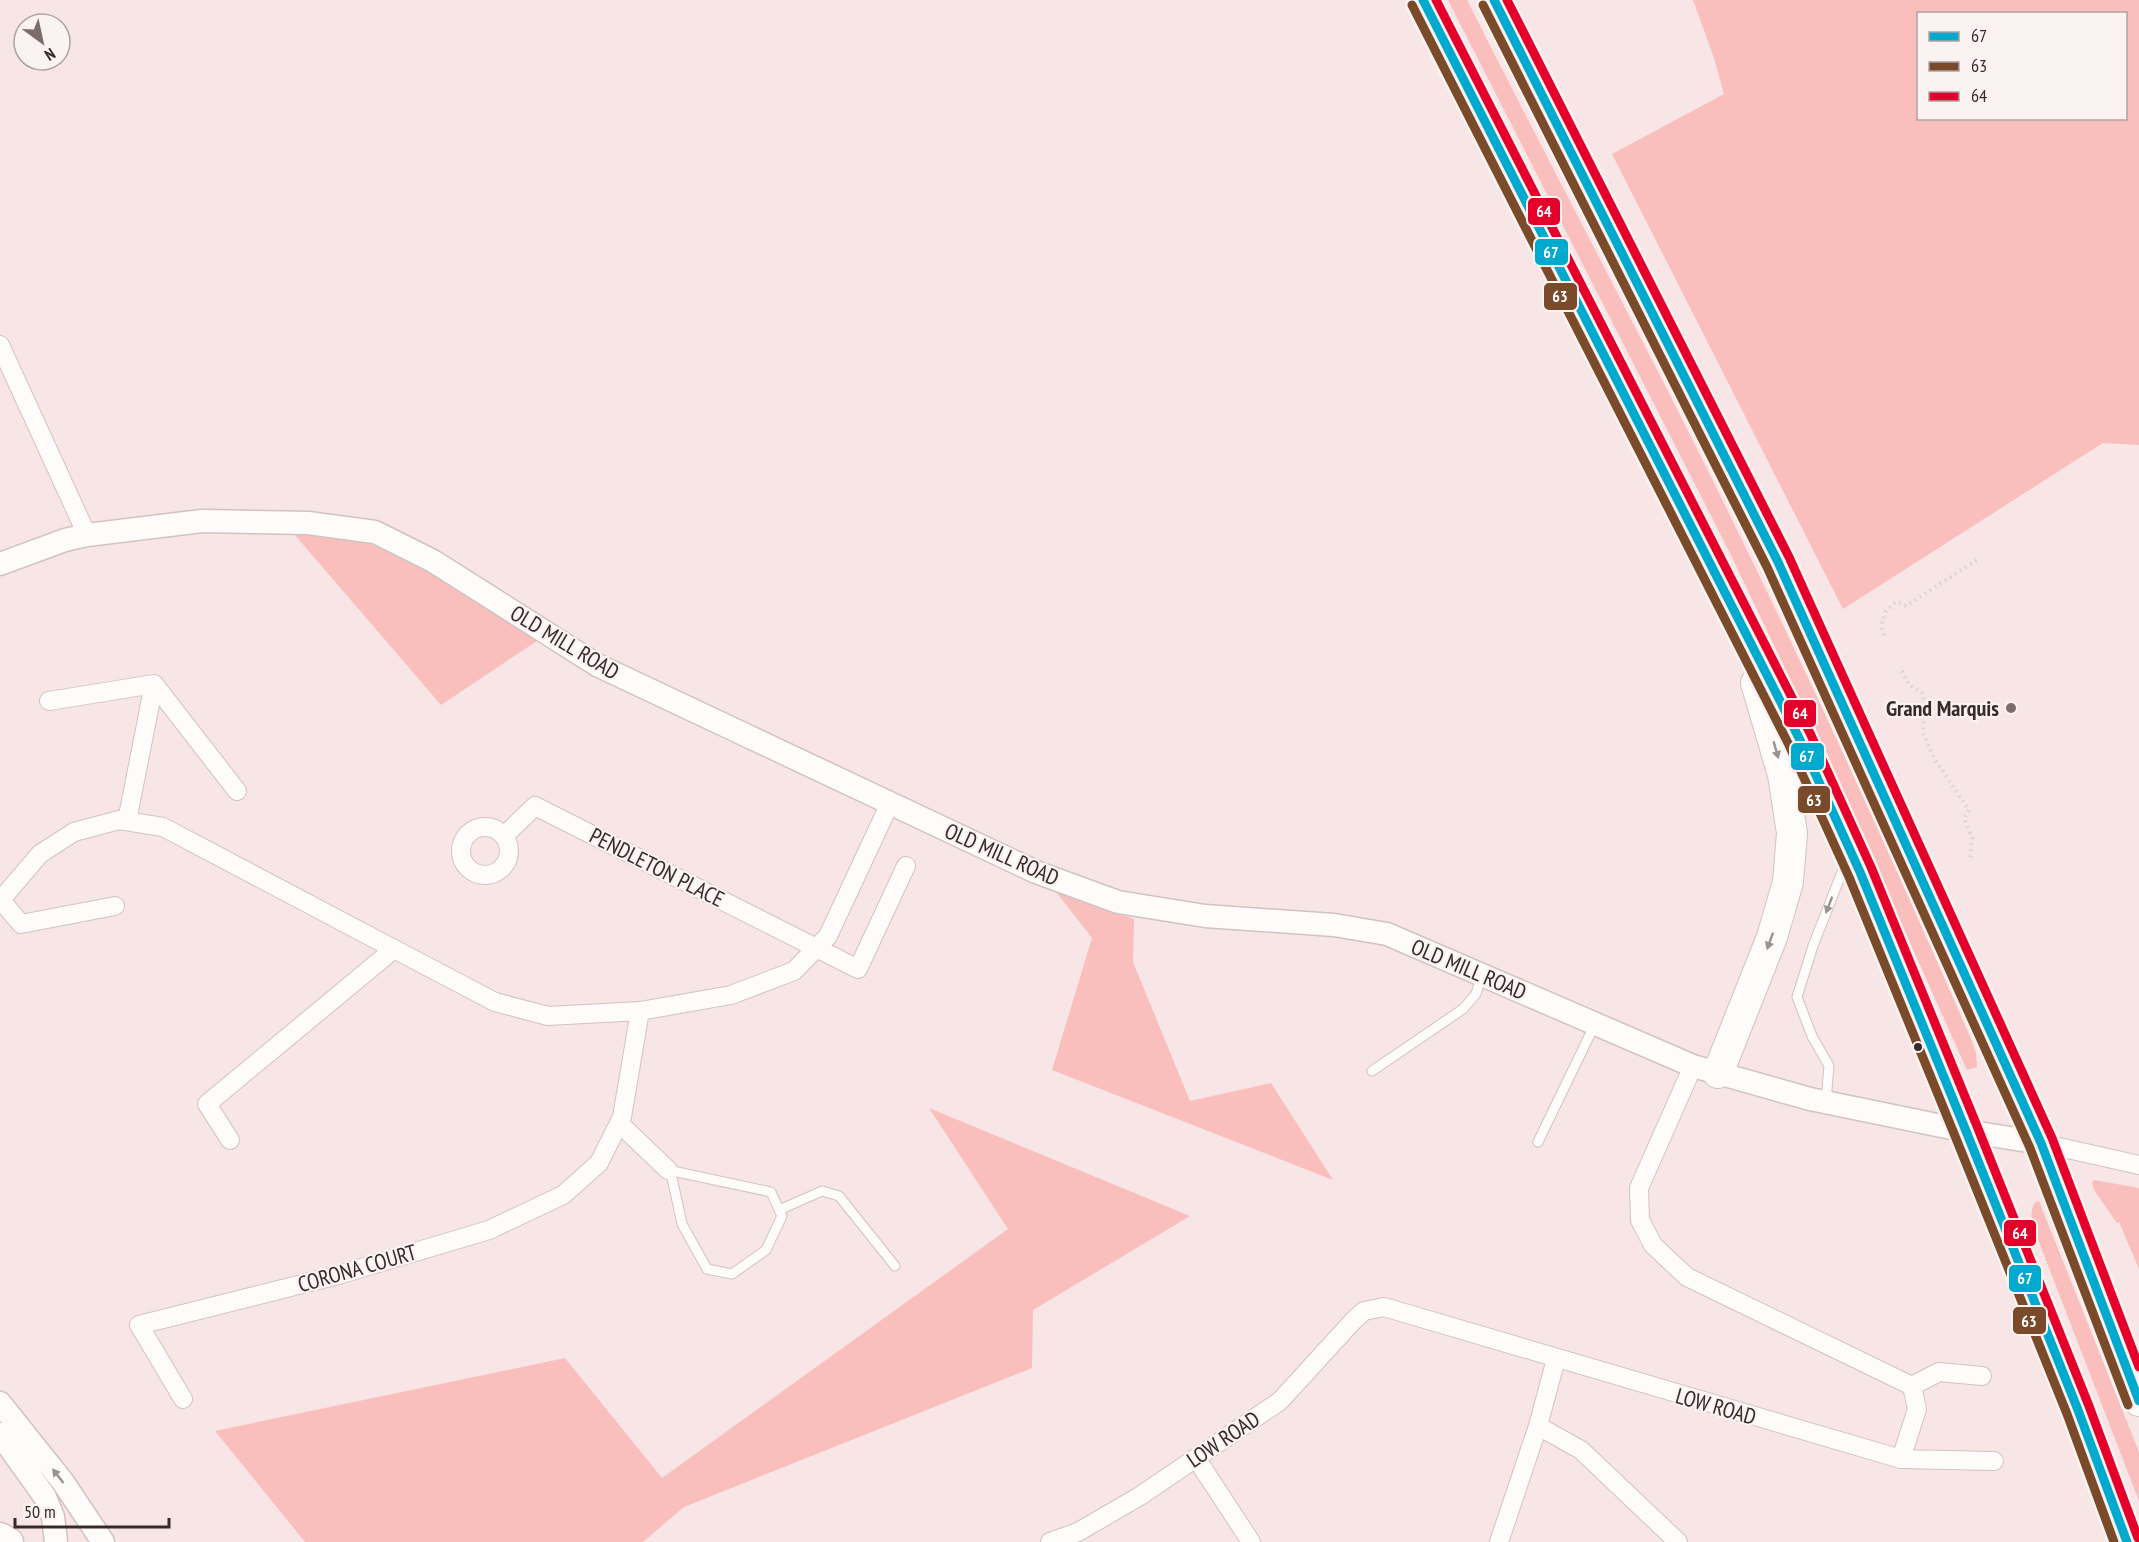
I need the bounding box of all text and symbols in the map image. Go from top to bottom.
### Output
north arrow [12,12,72,72]
legend [1917,12,2127,120]
text: 67 [1971,24,1987,47]
text: N [41,44,59,65]
text: 63 [1971,54,1987,77]
text: 64 [1971,84,1987,107]
line badge: 64 [1527,197,1561,226]
text: 64 [1536,201,1552,221]
line badge: 67 [1534,238,1569,266]
text: 67 [1543,242,1559,262]
line badge: 63 [1543,282,1578,311]
text: 63 [1552,286,1568,306]
street label: OLD MILL ROAD [505,599,625,685]
place label: Grand Marquis [1886,694,1999,722]
line badge: 64 [1783,699,1817,728]
marker: Grand Marquis [2004,701,2018,715]
text: 64 [1792,703,1808,723]
one-way arrow [1772,742,1781,760]
line badge: 67 [1790,742,1825,771]
text: 67 [1799,746,1815,766]
line badge: 63 [1797,785,1831,814]
text: 63 [1806,790,1822,810]
street label: OLD MILL ROAD [940,816,1064,892]
street label: PENDLETON PLACE [585,821,729,913]
one-way arrow [1824,897,1834,915]
street label: OLD MILL ROAD [1407,932,1531,1006]
one-way arrow [1765,932,1774,950]
unlabelled marker [1912,1041,1924,1053]
line badge: 64 [2003,1219,2037,1247]
text: 64 [2012,1223,2028,1243]
street label: CORONA COURT [294,1238,420,1298]
line badge: 67 [2008,1264,2042,1293]
text: 67 [2017,1268,2033,1288]
line badge: 63 [2012,1306,2047,1335]
text: 63 [2021,1311,2037,1331]
street label: LOW ROAD [1673,1381,1759,1431]
street label: LOW ROAD [1181,1404,1265,1474]
one-way arrow [52,1468,65,1484]
scale bar [15,1491,170,1529]
text: 50 m [24,1500,56,1523]

